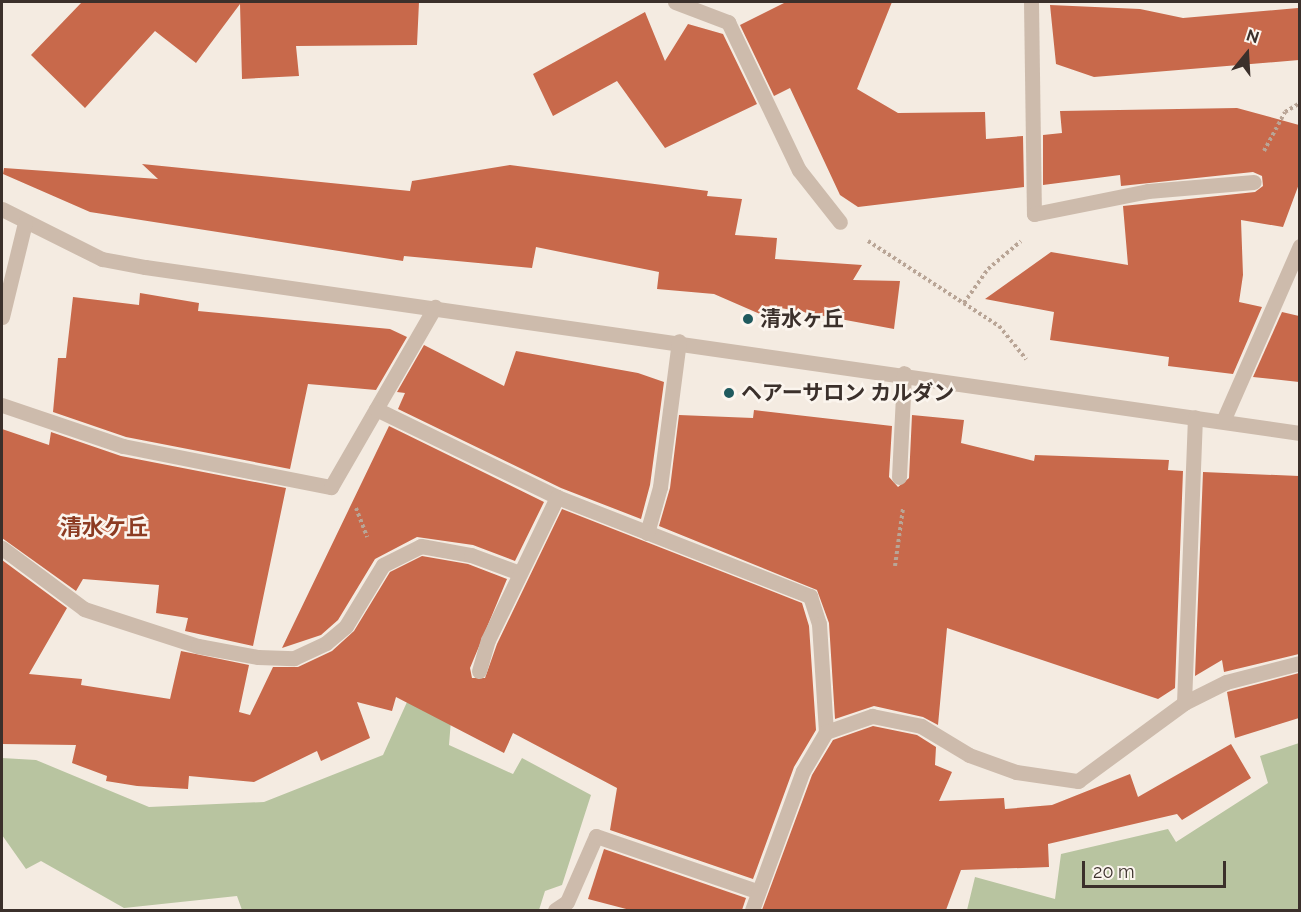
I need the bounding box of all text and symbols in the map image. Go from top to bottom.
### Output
north arrow [1217,24,1277,84]
text: N [1244,25,1261,47]
place label: 清水ヶ丘 [760,306,844,332]
marker: 清水ヶ丘 [741,312,755,326]
place label: ヘアーサロン カルダン [741,380,955,406]
marker: ヘアーサロン カルダン [722,386,736,400]
district label: 清水ケ丘 [60,515,148,541]
scale bar [1085,849,1229,887]
text: 20 m [1093,861,1135,882]

